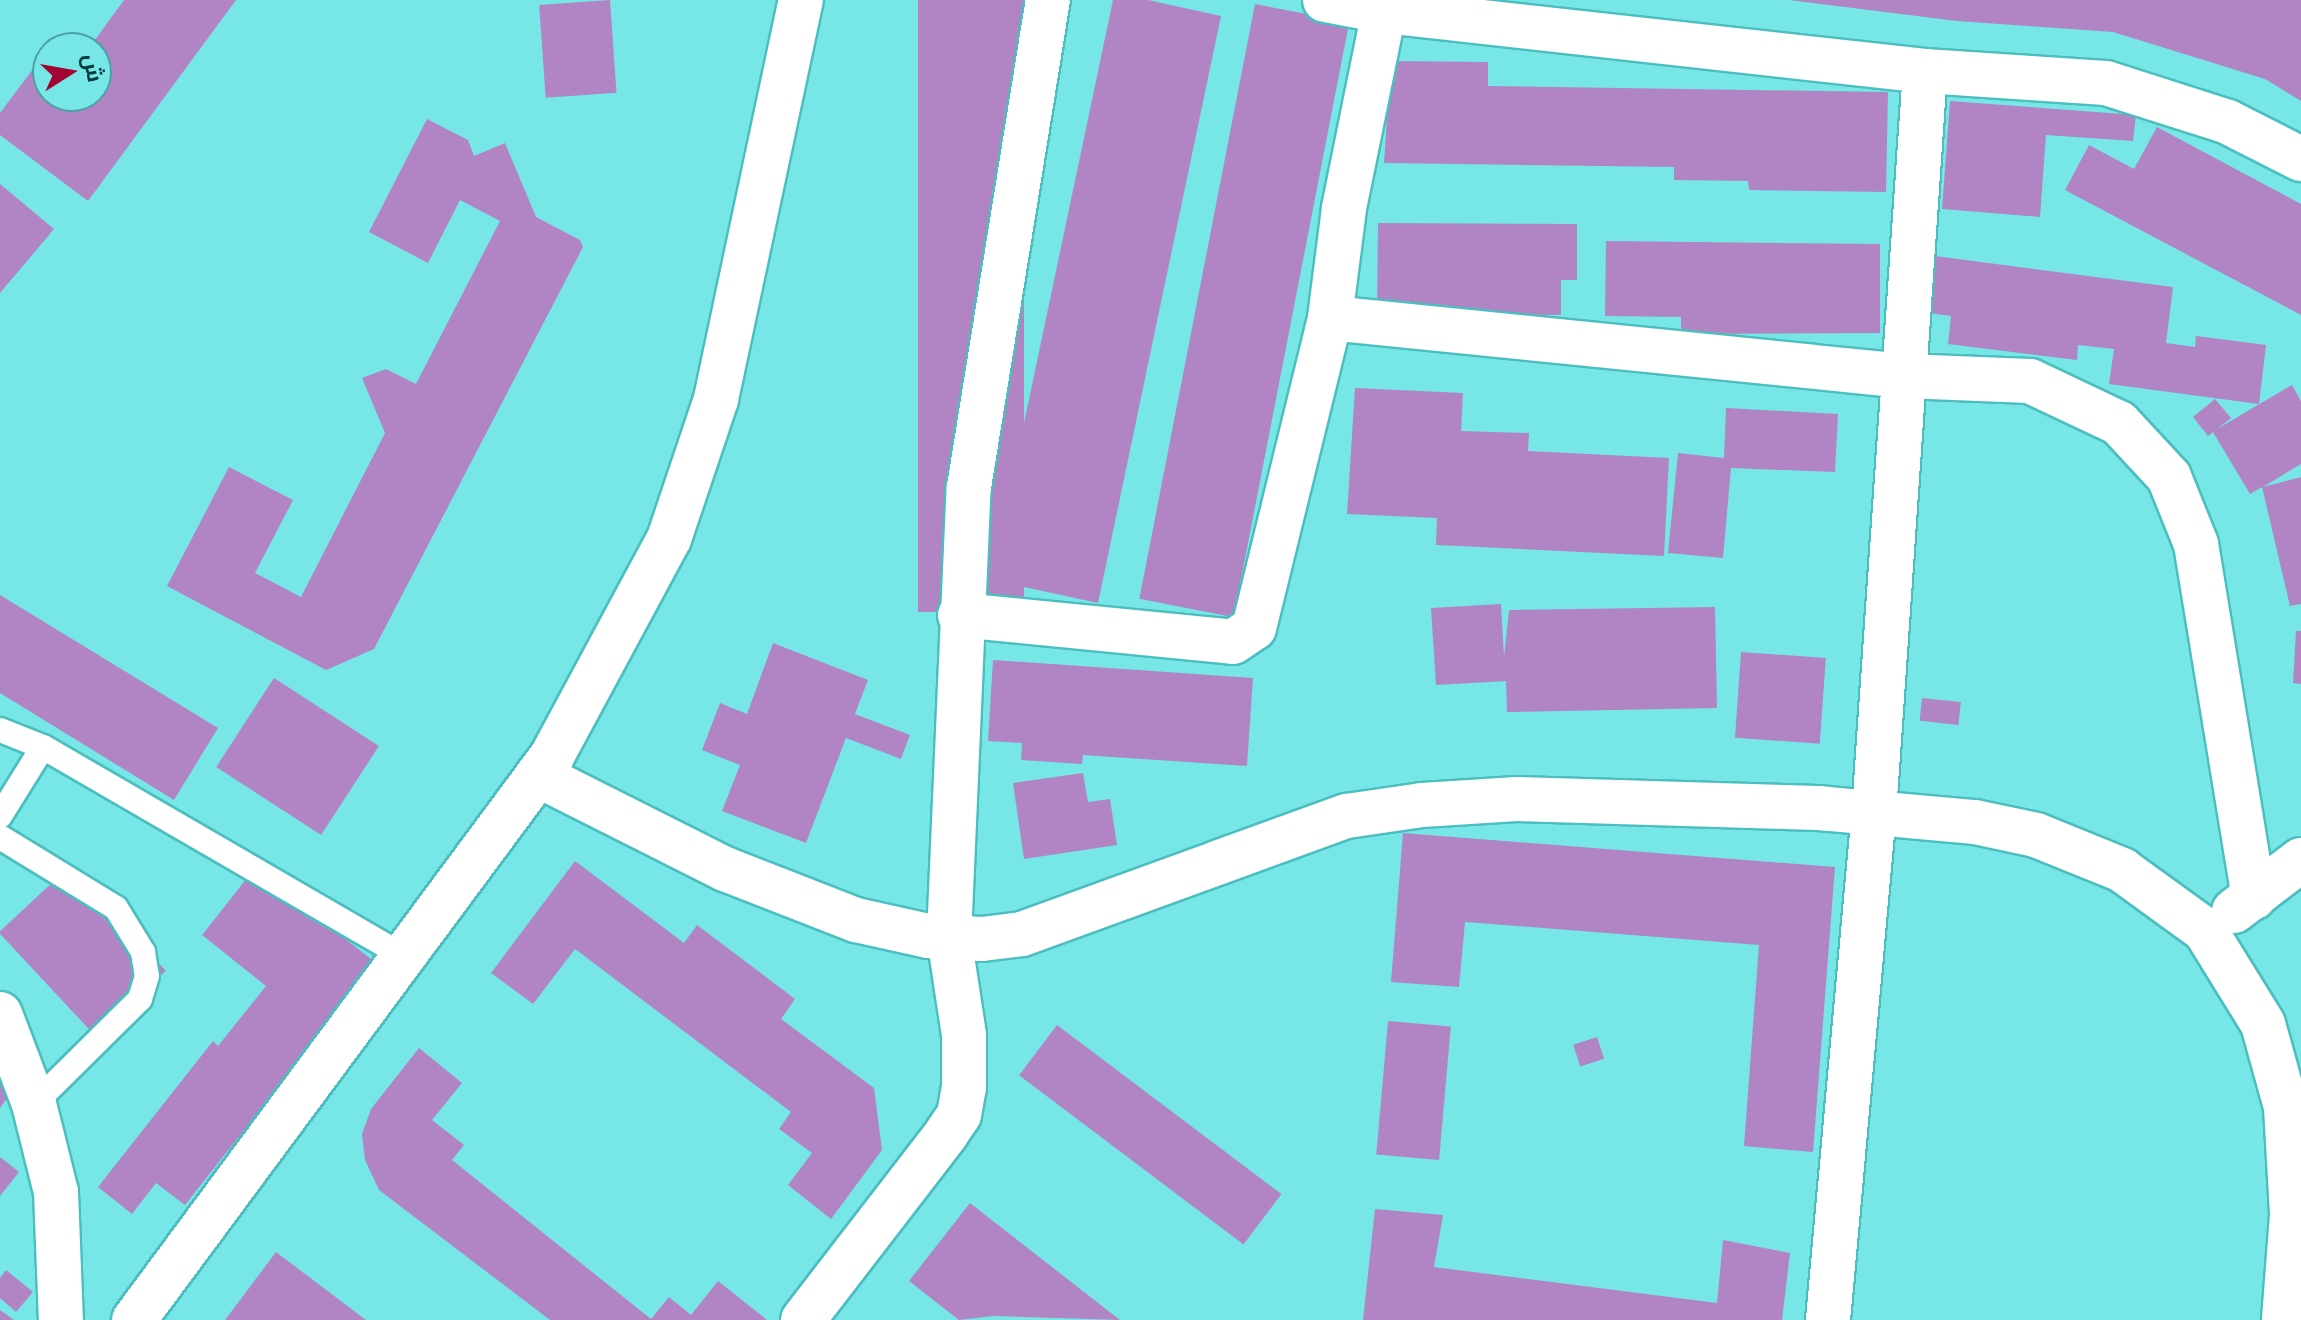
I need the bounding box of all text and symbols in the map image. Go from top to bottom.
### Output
north arrow [32,32,112,112]
text: ش [77,51,110,84]

